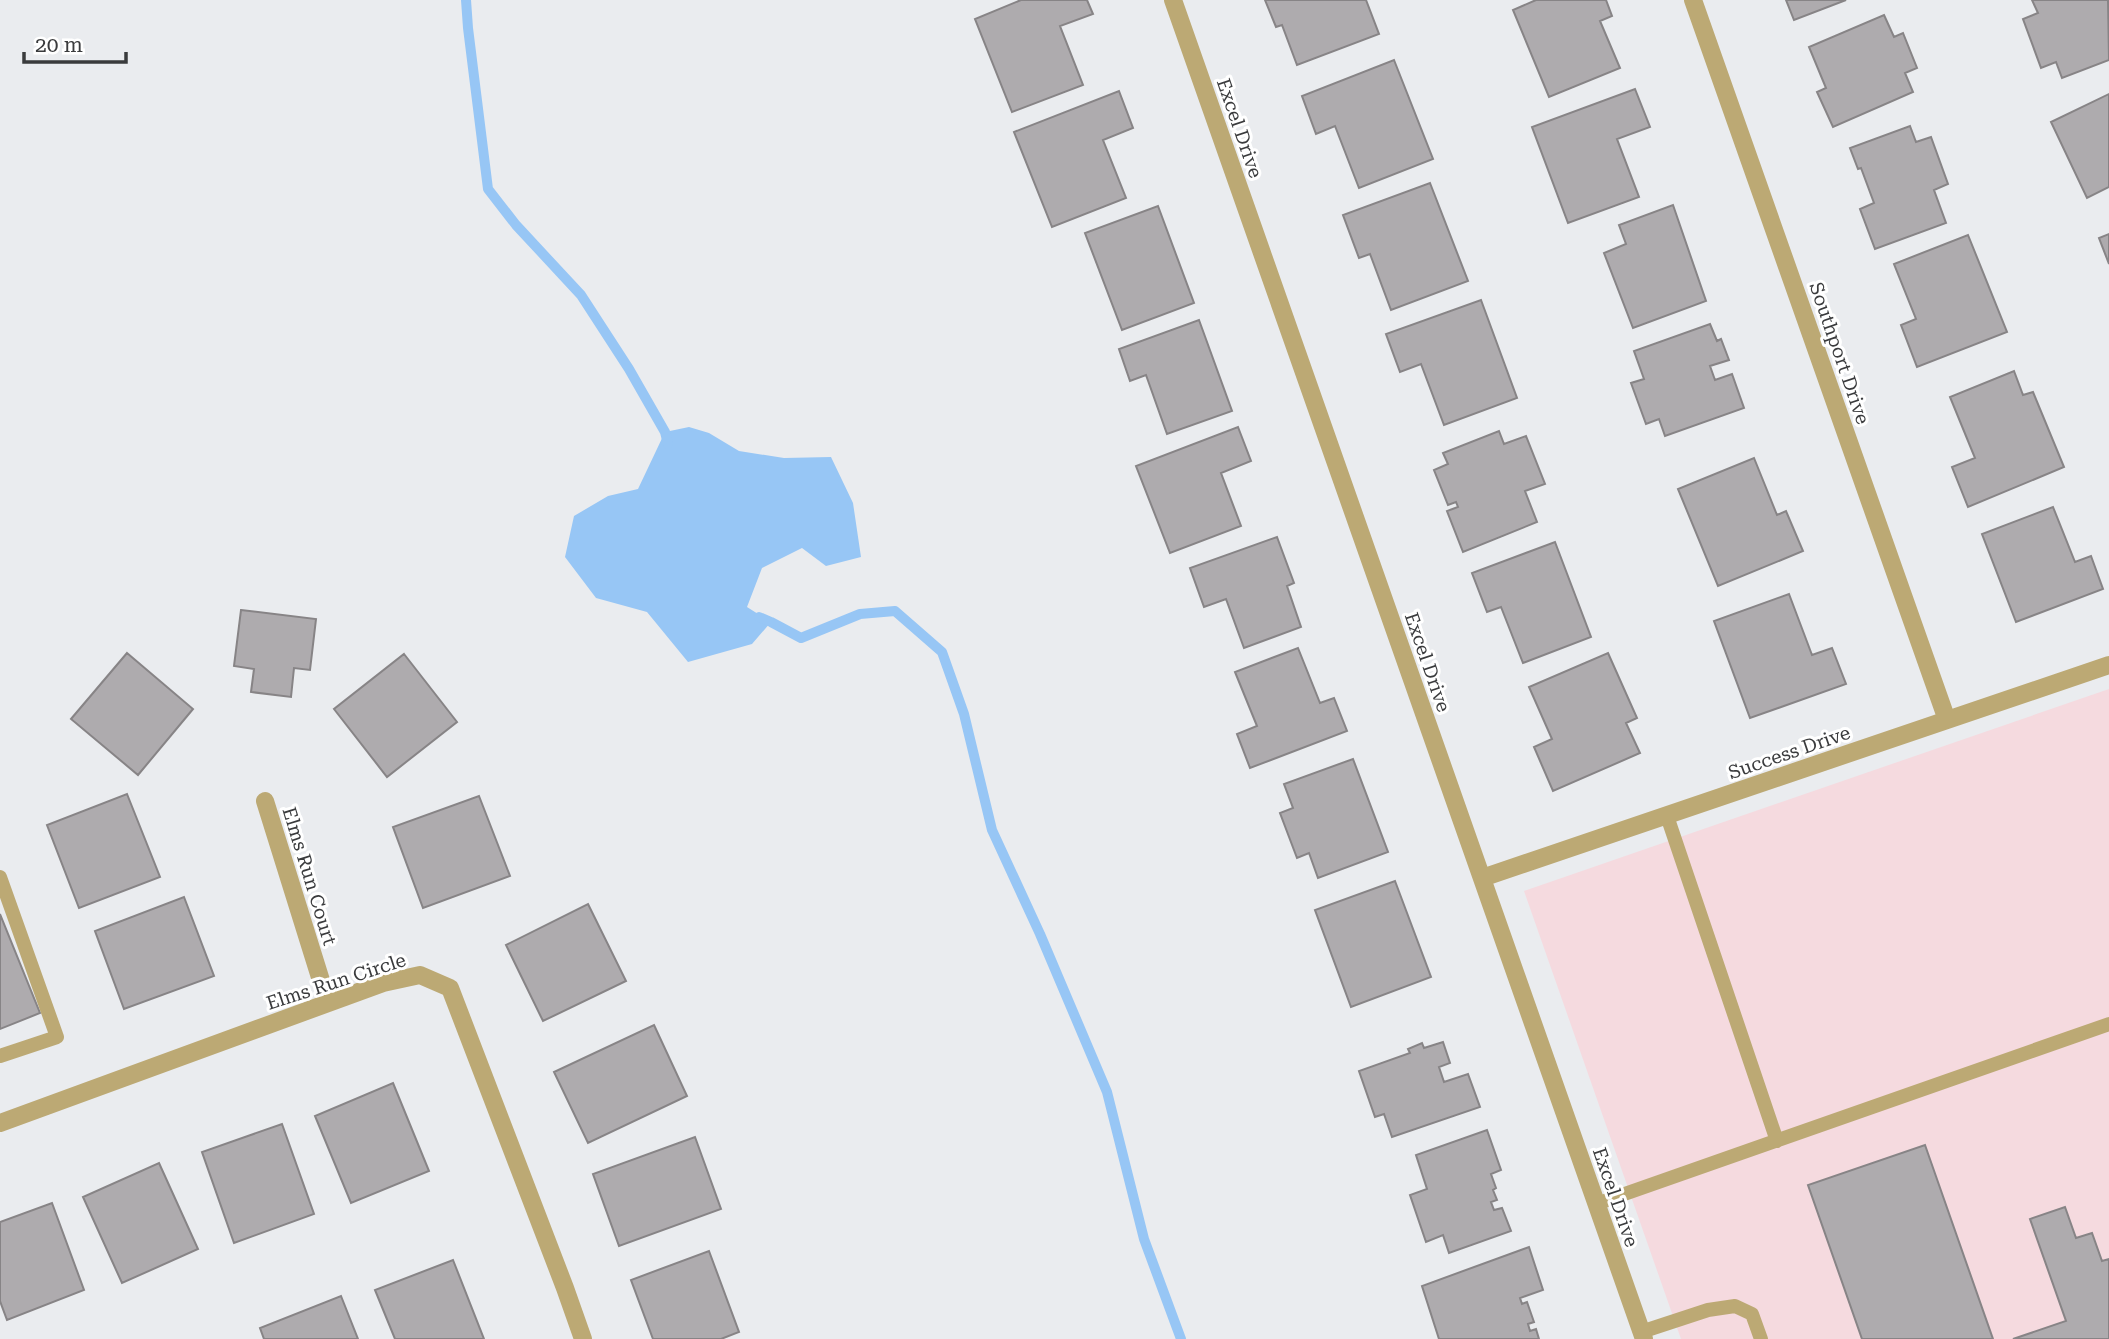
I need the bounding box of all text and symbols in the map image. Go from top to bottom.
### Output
scale bar [24,21,126,65]
text: 20 m [35,33,83,57]
street label: Excel Drive [1212,75,1267,181]
street label: Southport Drive [1804,279,1875,427]
street label: Excel Drive [1400,609,1455,715]
street label: Success Drive [1725,721,1853,784]
street label: Elms Run Court [278,804,341,948]
street label: Elms Run Circle [263,948,409,1015]
street label: Excel Drive [1588,1144,1643,1250]

